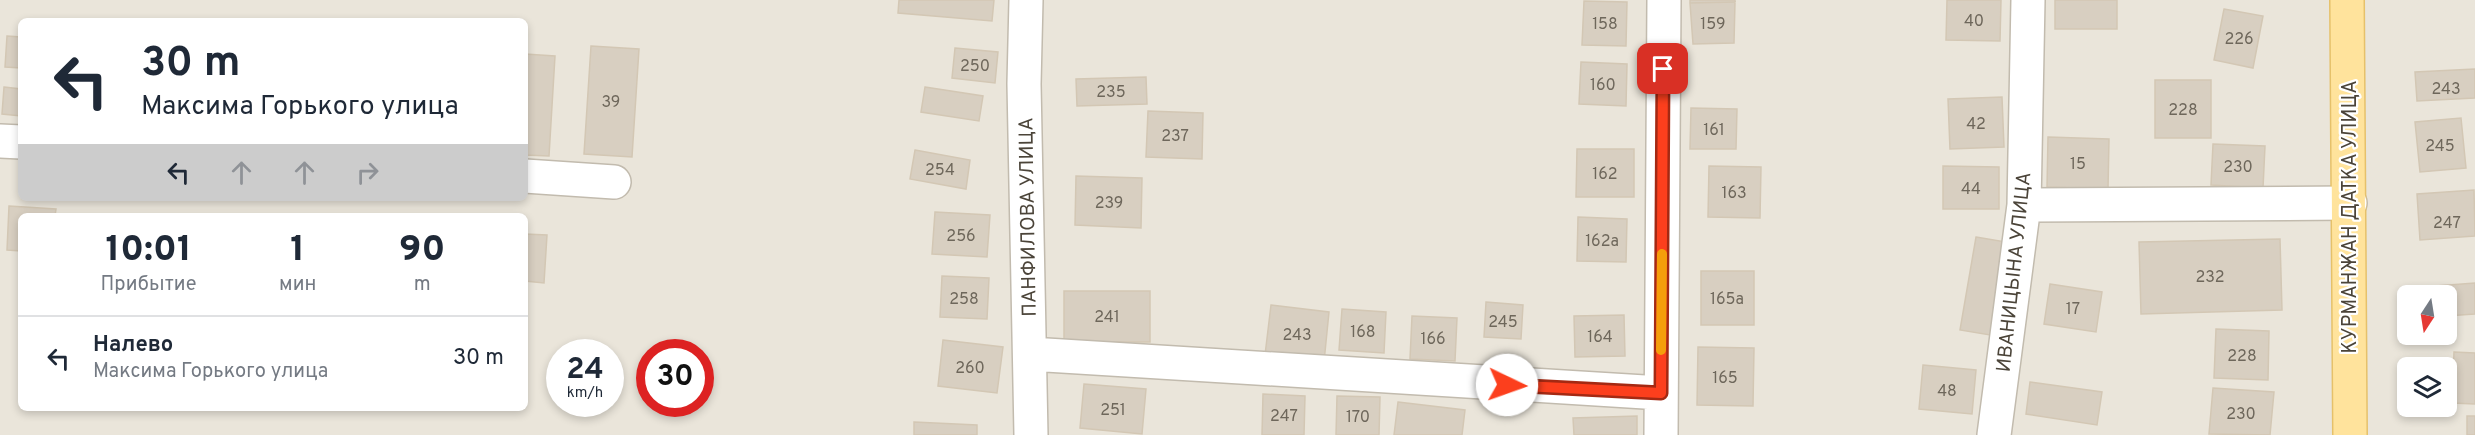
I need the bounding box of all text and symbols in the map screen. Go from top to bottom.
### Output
house number: 40 [1964,12,1984,32]
house number: 158 [1592,15,1618,35]
house number: 159 [1700,15,1726,35]
house number: 226 [2224,30,2254,50]
text: 30 m [141,38,240,91]
icon: left [42,42,120,120]
pin [1637,43,1688,94]
icon: arrive [1646,52,1679,85]
house number: 250 [960,57,990,77]
house number: 160 [1590,76,1616,96]
street label: КУРМАНЖАН ДАТКА УЛИЦА [2338,80,2364,354]
house number: 243 [2431,80,2461,100]
house number: 235 [1096,83,1126,103]
text: Максима Горького улица [141,90,459,124]
house number: 39 [602,93,620,113]
house number: 228 [2168,101,2198,121]
house number: 42 [1966,115,1986,135]
street label: ПАНФИЛОВА УЛИЦА [1014,117,1044,317]
house number: 161 [1703,121,1725,141]
house number: 237 [1161,127,1189,147]
house number: 245 [2425,137,2455,157]
house number: 15 [2070,155,2086,175]
icon: left [162,156,195,189]
icon: ahead [225,156,258,189]
icon: ahead [288,156,321,189]
icon: right [351,156,384,189]
house number: 230 [2223,158,2253,178]
house number: 254 [925,161,955,181]
house number: 162 [1592,165,1618,185]
street label: ИВАНИЦЫНА УЛИЦА [1992,171,2038,374]
house number: 44 [1961,180,1981,200]
house number: 163 [1721,184,1747,204]
house number: 239 [1095,194,1123,214]
house number: 247 [2433,214,2461,234]
house number: 256 [946,227,976,247]
text: 10:01 [105,228,192,274]
text: 1 [290,228,305,274]
text: 90 [399,228,445,274]
house number: 162а [1585,232,1619,252]
house number: 232 [2196,268,2224,288]
text: Прибытие [101,272,197,298]
text: мин [279,272,316,298]
text: m [414,272,431,298]
north arrow [2397,285,2457,345]
map controls [2397,285,2457,417]
house number: 258 [949,290,979,310]
house number: 165а [1710,290,1744,310]
house number: 17 [2066,300,2080,320]
house number: 241 [1094,308,1120,328]
house number: 245 [1488,313,1518,333]
house number: 168 [1350,323,1376,343]
house number: 243 [1282,326,1312,346]
house number: 164 [1587,328,1613,348]
house number: 166 [1420,330,1446,350]
text: Налево [93,332,173,359]
speed limit sign: 30 [636,339,714,417]
icon: left [42,342,75,375]
text: 30 m [453,345,504,372]
house number: 228 [2227,347,2257,367]
text: 24 [566,352,604,389]
position arrow [1475,353,1539,417]
button: layers [2397,357,2457,417]
text: Максима Горького улица [93,359,328,385]
house number: 260 [955,359,985,379]
house number: 165 [1712,369,1738,389]
house number: 48 [1937,382,1957,402]
text: km/h [567,384,603,403]
house number: 251 [1100,401,1126,421]
house number: 230 [2226,405,2256,425]
house number: 247 [1270,407,1298,427]
house number: 170 [1346,408,1370,428]

